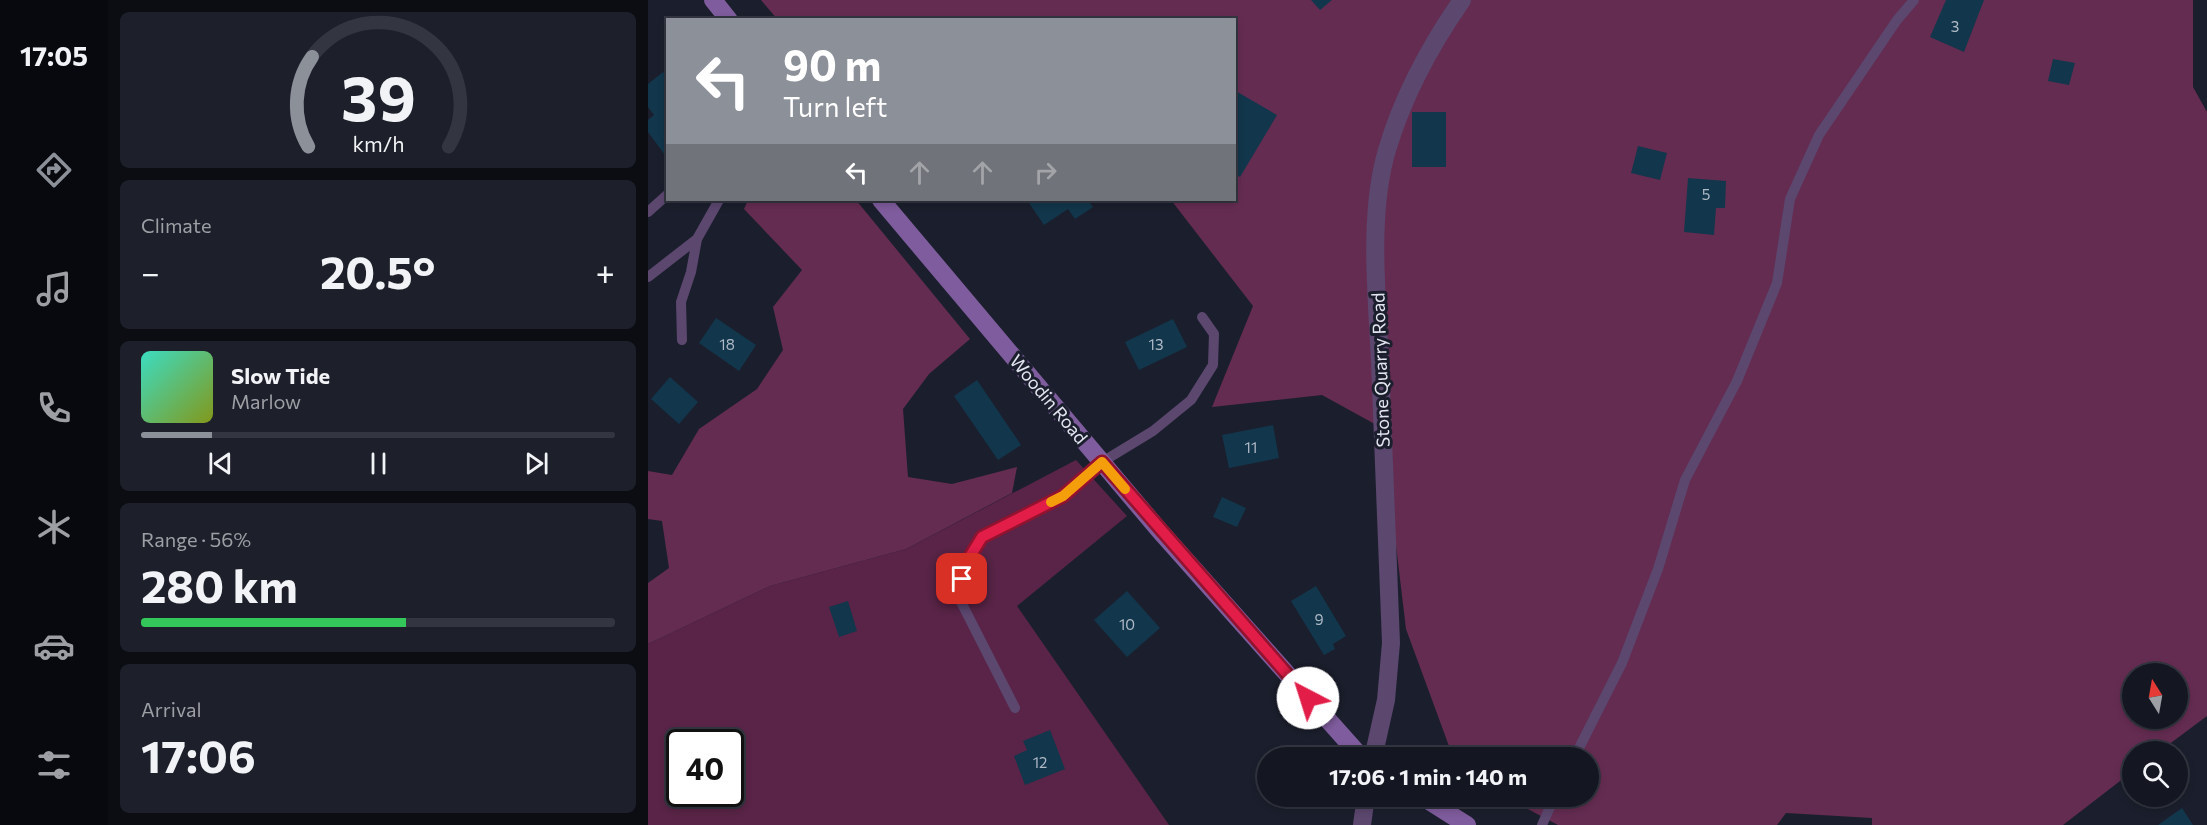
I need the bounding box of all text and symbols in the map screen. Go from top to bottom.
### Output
house number: 3 [1951,17,1959,35]
text: 90 m [783,38,882,90]
text: 17:05 [20,39,88,72]
icon: left [684,42,762,120]
text: 39 [341,58,415,134]
text: Turn left [783,90,887,123]
text: km/h [352,130,404,156]
icon: directions [33,149,75,191]
icon: left [840,156,873,189]
icon: ahead [903,156,936,189]
icon: ahead [966,156,999,189]
icon: right [1029,156,1062,189]
house number: 5 [1702,185,1710,203]
text: Climate [141,213,211,237]
text: 20.5° [320,243,435,298]
text: − [141,251,160,292]
text: + [596,251,615,292]
icon: music [33,268,75,310]
street label: Stone Quarry Road [1366,292,1394,448]
house number: 18 [719,335,735,353]
house number: 13 [1149,335,1163,353]
street label: Woodin Road [1005,350,1093,448]
text: Slow Tide [231,362,330,389]
icon: phone [33,387,75,429]
text: Marlow [231,389,301,413]
house number: 11 [1245,438,1257,456]
icon: previous [204,447,237,480]
icon: pause [362,447,395,480]
icon: next [520,447,553,480]
icon: climate [33,506,75,548]
text: Range · 56% [141,527,251,551]
pin [936,553,987,604]
text: 280 km [141,557,298,612]
icon: arrive [945,562,978,595]
house number: 9 [1314,610,1324,628]
house number: 10 [1119,615,1135,633]
icon: car [33,625,75,667]
north arrow [2122,663,2188,729]
map controls [2122,663,2188,807]
position arrow [1276,666,1340,730]
text: Arrival [141,697,202,721]
text: 17:06 [141,727,256,782]
speed limit sign: 40 [666,729,744,807]
button: search [2122,741,2188,807]
icon: filters [33,744,75,786]
house number: 12 [1033,753,1047,771]
text: 17:06 · 1 min · 140 m [1329,763,1527,790]

